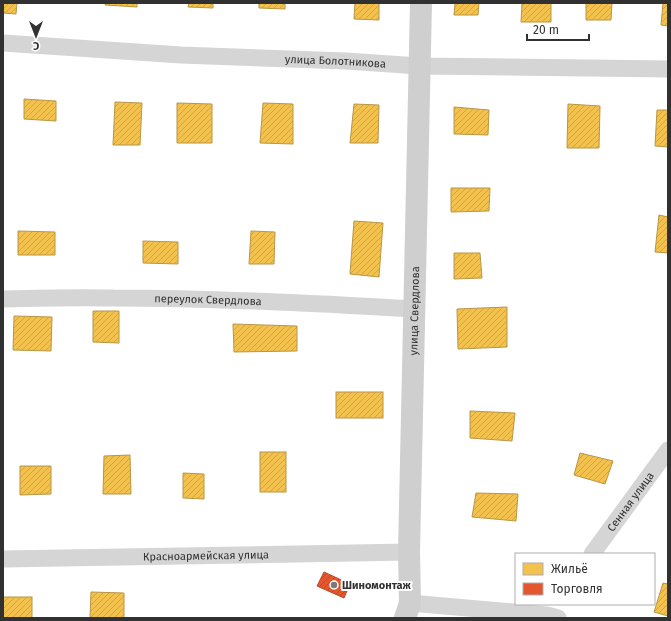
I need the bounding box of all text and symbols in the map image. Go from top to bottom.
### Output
north arrow [16,16,56,56]
scale bar [527,16,589,42]
text: 20 m [533,23,559,37]
text: С [32,39,39,52]
street label: улица Болотникова [285,52,386,70]
street label: улица Свердлова [407,266,422,356]
street label: переулок Свердлова [154,292,262,308]
street label: Сенная улица [604,469,656,534]
street label: Красноармейская улица [143,548,269,563]
legend [515,553,655,605]
text: Жильё [551,562,588,576]
place label: Шиномонтаж [342,579,411,592]
marker: Шиномонтаж [329,580,339,590]
text: Торговля [551,582,603,596]

